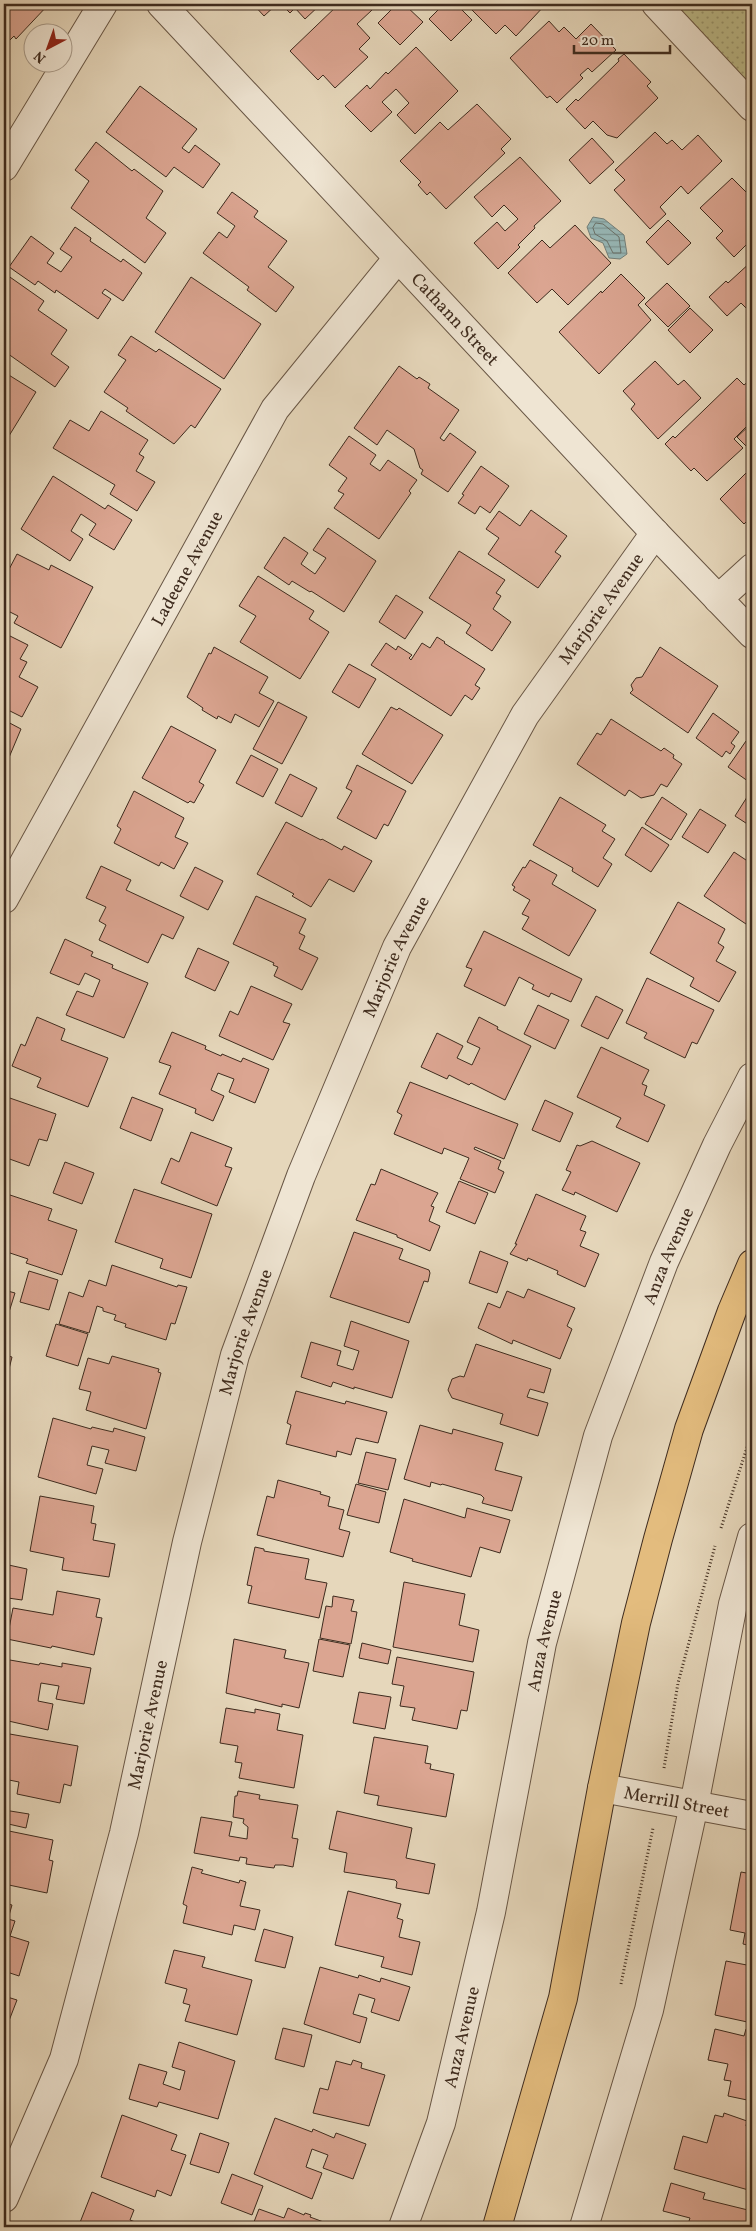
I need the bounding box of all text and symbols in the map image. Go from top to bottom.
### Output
north arrow [22,22,72,72]
scale bar [574,22,670,54]
text: 20 m [581,31,614,52]
text: N [30,46,51,67]
street label: Cathann Street [404,268,504,372]
street label: Ladeene Avenue [146,507,230,631]
street label: Marjorie Avenue [554,548,651,670]
street label: Marjorie Avenue [358,892,437,1022]
street label: Anza Avenue [638,1204,701,1309]
street label: Marjorie Avenue [214,1266,280,1398]
street label: Anza Avenue [522,1587,570,1694]
street label: Marjorie Avenue [123,1658,175,1792]
street label: Merrill Street [622,1781,731,1826]
street label: Anza Avenue [439,1984,487,2091]

